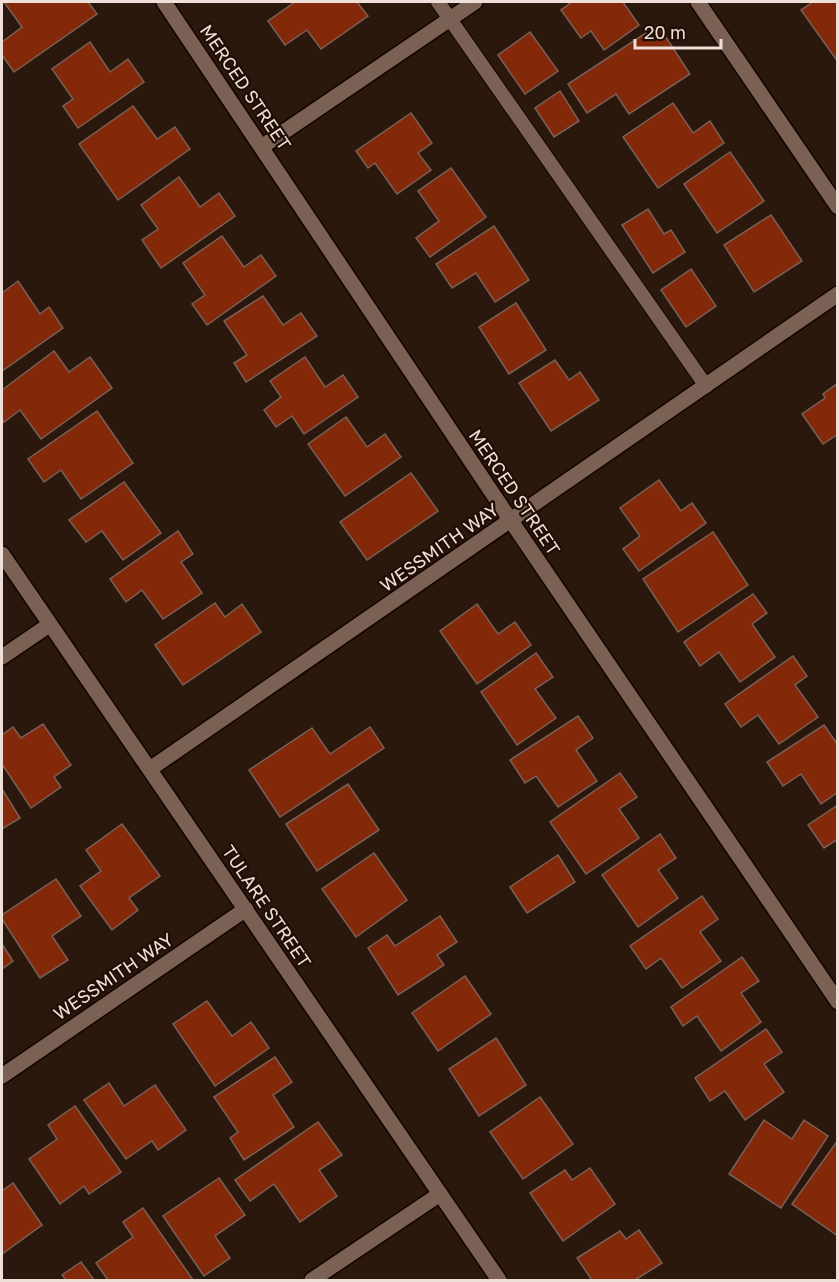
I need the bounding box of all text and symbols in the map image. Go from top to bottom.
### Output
scale bar [635,12,720,50]
street label: MERCED STREET [196,20,296,154]
text: 20 m [644,21,686,43]
street label: MERCED STREET [465,425,565,559]
street label: WESSMITH WAY [375,498,503,596]
street label: TULARE STREET [218,841,316,971]
street label: WESSMITH WAY [49,928,177,1024]

